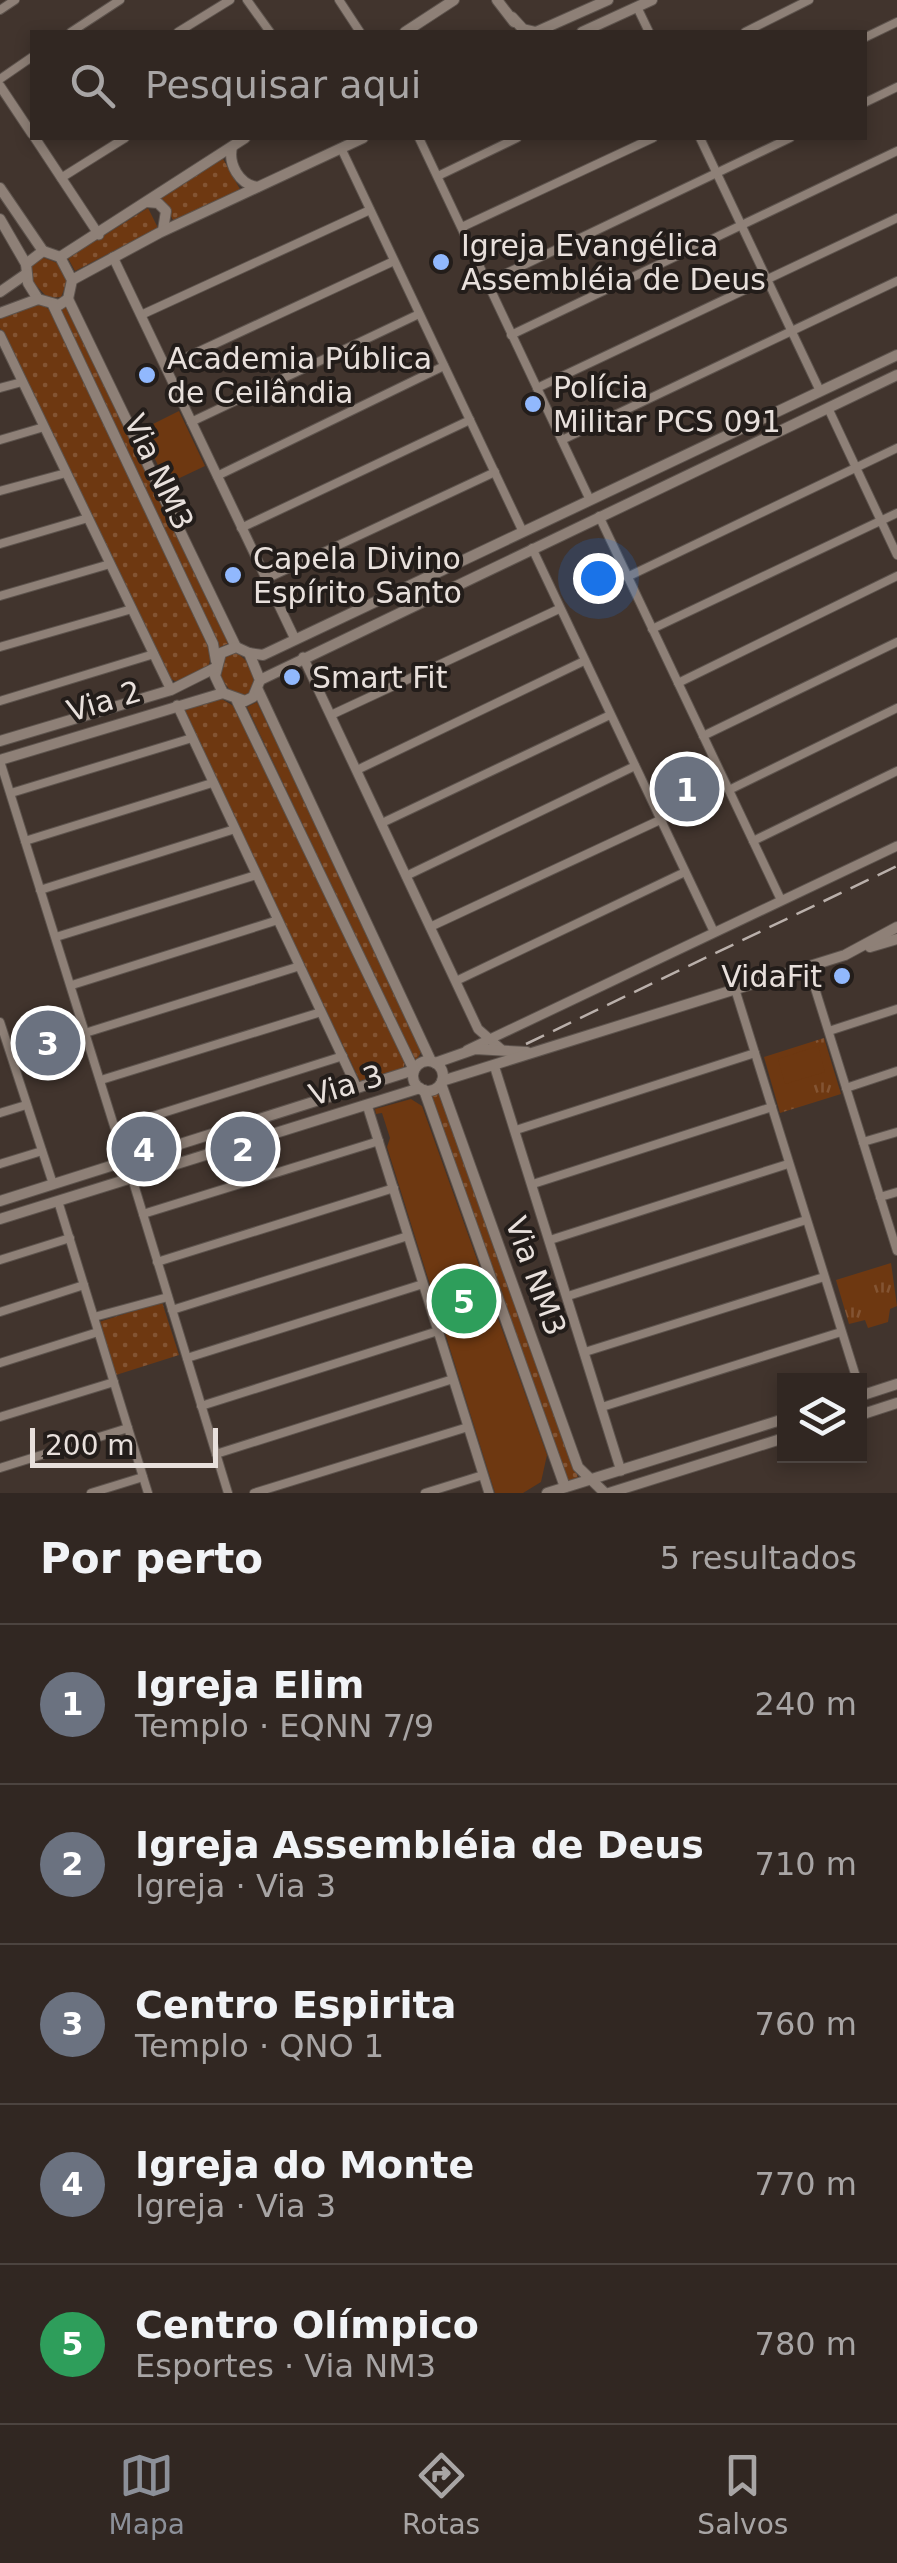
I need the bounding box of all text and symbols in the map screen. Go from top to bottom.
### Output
search box [30,30,867,140]
icon: search [65,58,120,113]
text: Pesquisar aqui [145,63,421,107]
place label: Igreja Evangélica Assembléia de Deus [461,228,766,297]
marker: Igreja Evangélica Assembléia de Deus [430,251,452,273]
place label: Academia Pública de Ceilândia [167,341,432,410]
marker: Academia Pública de Ceilândia [136,364,158,386]
place label: Polícia Militar PCS 091 [553,370,781,439]
marker: Polícia Militar PCS 091 [522,393,544,415]
street label: Via NM3 [117,409,201,535]
place label: Capela Divino Espírito Santo [253,541,462,610]
your location [573,553,624,604]
marker: Capela Divino Espírito Santo [222,564,244,586]
place label: Smart Fit [312,660,448,695]
marker: Smart Fit [281,666,303,688]
street label: Via 2 [63,673,145,729]
pin: 1 [654,752,720,826]
place label: VidaFit [721,959,822,994]
marker: VidaFit [831,965,853,987]
pin: 3 [15,1006,80,1080]
street label: Via 3 [305,1057,387,1113]
pin: 4 [112,1112,176,1186]
pin: 2 [210,1112,276,1186]
street label: Via NM3 [498,1212,574,1340]
pin: 5 [432,1264,496,1338]
map controls [777,1373,867,1463]
button: layers [777,1373,867,1463]
scale bar [30,1423,218,1468]
text: 200 m [45,1429,135,1462]
text: Por perto [40,1534,263,1583]
text: 5 resultados [660,1539,857,1577]
text: Igreja Elim [135,1663,364,1707]
text: 1 [61,1685,84,1723]
text: 240 m [755,1685,857,1723]
text: Templo · EQNN 7/9 [135,1707,434,1745]
text: Igreja Assembléia de Deus [135,1823,704,1867]
text: 2 [61,1845,84,1883]
text: 710 m [755,1845,857,1883]
text: Igreja · Via 3 [135,1867,336,1905]
text: Centro Espirita [135,1983,456,2027]
text: 3 [61,2005,84,2043]
text: 760 m [755,2005,857,2043]
text: Templo · QNO 1 [135,2027,384,2065]
text: Igreja do Monte [135,2143,474,2187]
text: 4 [61,2165,84,2203]
text: 770 m [755,2165,857,2203]
text: Igreja · Via 3 [135,2187,336,2225]
text: Centro Olímpico [135,2303,479,2347]
text: 5 [61,2325,84,2363]
text: 780 m [755,2325,857,2363]
text: Esportes · Via NM3 [135,2347,436,2385]
tab: Mapa [109,2448,185,2541]
tab: Rotas [402,2448,480,2541]
tab: Salvos [697,2448,788,2541]

